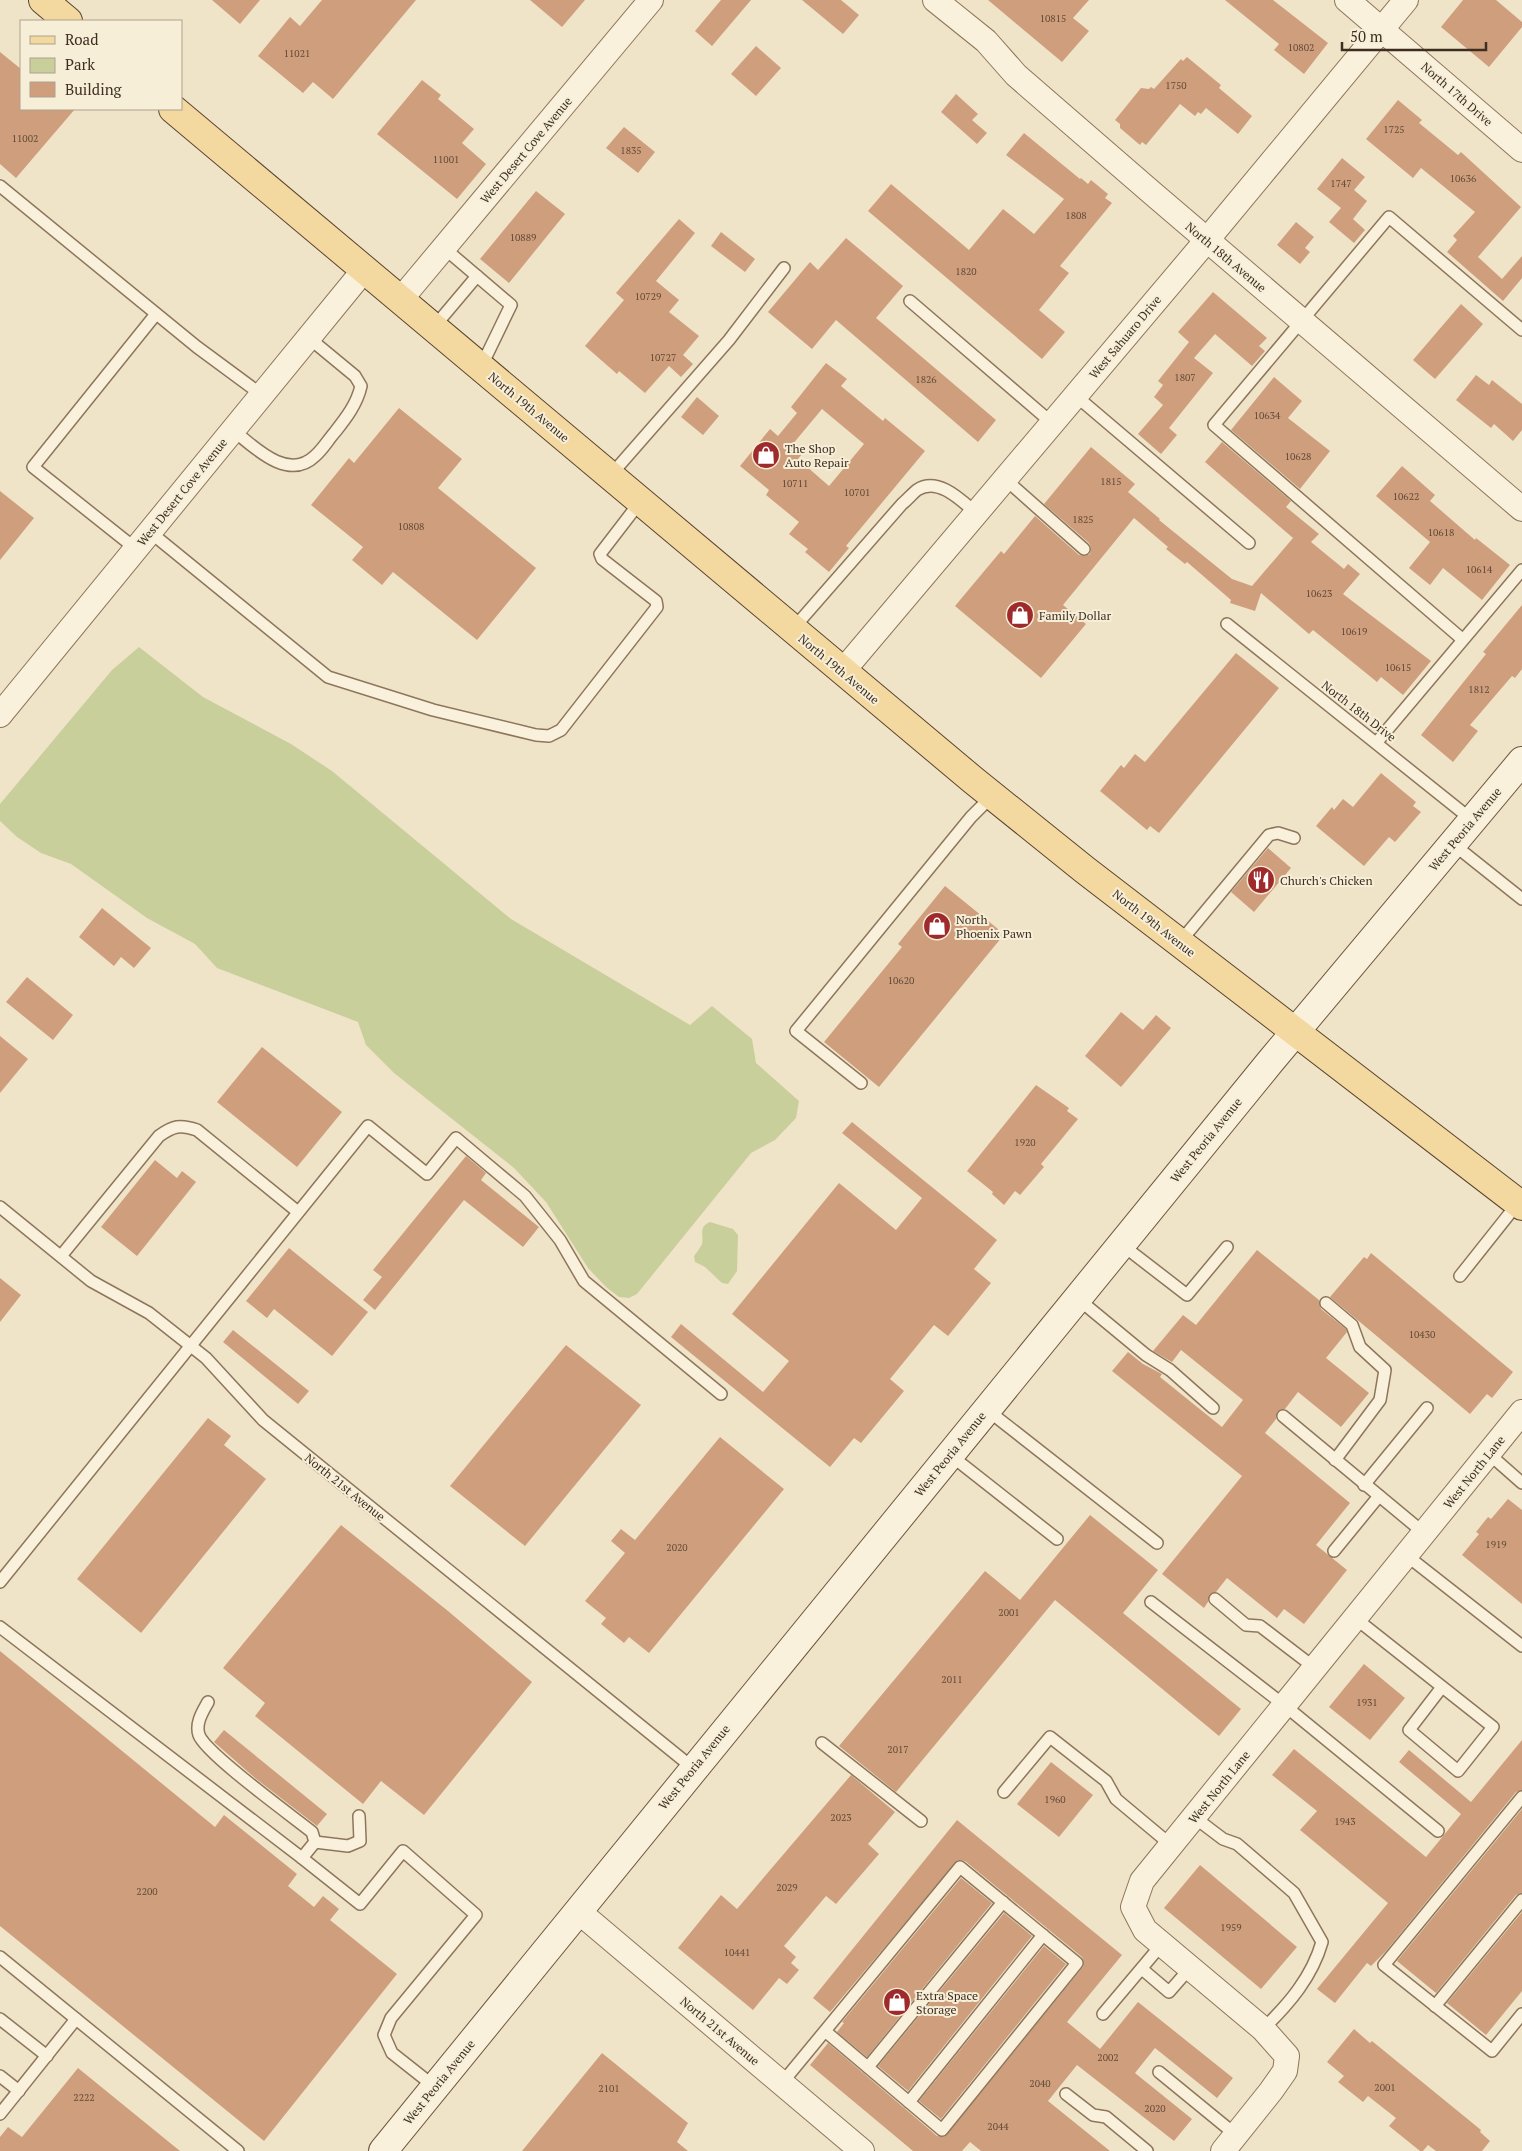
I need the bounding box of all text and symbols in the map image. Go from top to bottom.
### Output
house number: 10815 [1040,12,1066,25]
legend [20,20,182,110]
scale bar [1342,20,1486,52]
text: 50 m [1350,26,1383,46]
text: Road [65,29,98,49]
house number: 10802 [1288,41,1314,54]
house number: 11021 [284,47,310,60]
text: Park [65,54,95,74]
street label: North 17th Drive [1418,59,1496,129]
text: Building [65,79,123,99]
house number: 1750 [1165,79,1187,92]
street label: West Desert Cove Avenue [477,94,575,206]
house number: 1725 [1383,123,1405,136]
house number: 11002 [12,132,38,145]
house number: 1835 [620,144,642,157]
house number: 11001 [433,153,459,166]
house number: 10636 [1450,172,1477,185]
house number: 1747 [1330,177,1352,190]
house number: 1808 [1065,209,1087,222]
street label: North 18th Avenue [1183,219,1269,295]
house number: 10889 [510,231,536,244]
house number: 1820 [955,265,977,278]
house number: 10729 [635,290,661,303]
street label: West Sahuaro Drive [1086,292,1164,382]
house number: 10727 [650,351,676,364]
street label: North 19th Avenue [486,369,572,445]
house number: 1807 [1174,371,1196,384]
house number: 1826 [915,373,937,386]
house number: 10634 [1254,409,1281,422]
street label: West Desert Cove Avenue [134,435,230,549]
shop icon: The Shop Auto Repair [751,440,781,470]
place label: The Shop Auto Repair [785,441,849,470]
house number: 10628 [1285,450,1311,463]
house number: 1815 [1100,475,1122,488]
house number: 10711 [782,477,808,490]
house number: 10701 [844,486,870,499]
house number: 10622 [1393,490,1419,503]
house number: 1825 [1072,513,1094,526]
house number: 10808 [398,520,424,533]
house number: 10618 [1428,526,1454,539]
house number: 10614 [1466,563,1493,576]
house number: 10623 [1306,587,1332,600]
shop icon: Family Dollar [1005,600,1035,630]
place label: Family Dollar [1039,608,1112,623]
house number: 10619 [1341,625,1367,638]
street label: North 19th Avenue [796,631,882,707]
house number: 10615 [1385,661,1411,674]
street label: North 18th Drive [1319,677,1399,745]
house number: 1812 [1468,683,1490,696]
street label: West Peoria Avenue [1426,784,1504,874]
restaurant icon: Church's Chicken [1246,865,1276,895]
place label: Church's Chicken [1280,873,1373,888]
street label: North 19th Avenue [1110,886,1198,960]
shop icon: North Phoenix Pawn [922,911,952,941]
place label: North Phoenix Pawn [956,912,1032,941]
house number: 10620 [888,974,914,987]
street label: West Peoria Avenue [1167,1095,1245,1185]
house number: 1920 [1014,1136,1036,1149]
house number: 10430 [1409,1328,1435,1341]
street label: West Peoria Avenue [911,1409,989,1499]
street label: West North Lane [1440,1433,1508,1511]
street label: North 21st Avenue [302,1450,388,1524]
house number: 1919 [1485,1538,1507,1551]
house number: 2020 [666,1541,688,1554]
house number: 2001 [998,1606,1020,1619]
house number: 2011 [941,1673,963,1686]
house number: 1931 [1356,1696,1378,1709]
street label: West Peoria Avenue [655,1722,733,1812]
house number: 2017 [887,1743,909,1756]
street label: West North Lane [1185,1748,1253,1826]
house number: 1960 [1044,1793,1066,1806]
house number: 2023 [830,1811,852,1824]
house number: 1943 [1334,1815,1356,1828]
house number: 2029 [776,1881,798,1894]
house number: 2200 [136,1885,158,1898]
house number: 1959 [1220,1921,1242,1934]
house number: 10441 [724,1946,750,1959]
shop icon: Extra Space Storage [882,1987,912,2017]
place label: Extra Space Storage [916,1988,978,2017]
street label: North 21st Avenue [677,1993,763,2069]
street label: West Peoria Avenue [400,2037,478,2127]
house number: 2002 [1097,2051,1119,2064]
house number: 2040 [1029,2077,1051,2090]
house number: 2001 [1374,2081,1396,2094]
house number: 2101 [598,2082,620,2095]
house number: 2222 [73,2091,95,2104]
house number: 2020 [1144,2102,1166,2115]
house number: 2044 [987,2120,1009,2133]

